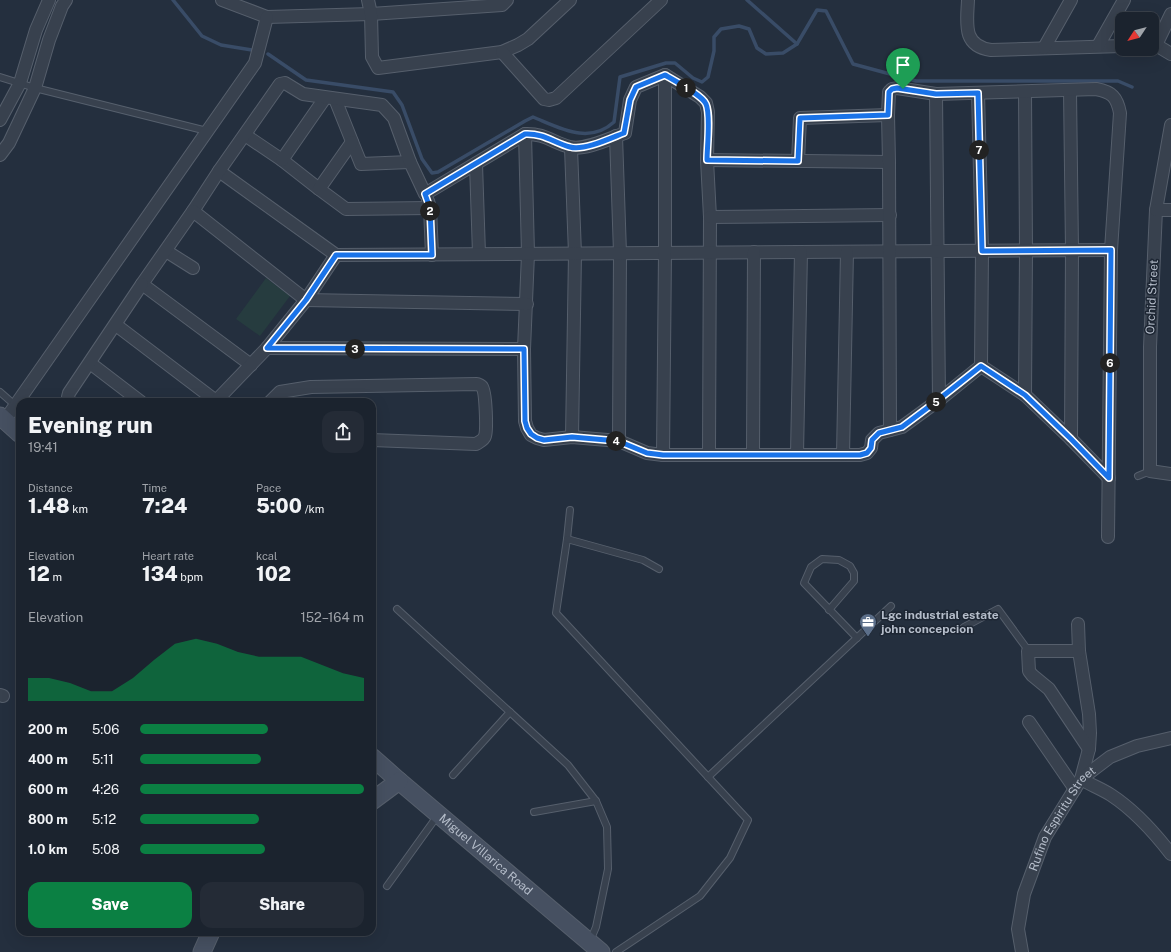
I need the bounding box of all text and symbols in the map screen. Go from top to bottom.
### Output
north arrow [1115,12,1159,56]
map controls [1115,12,1159,56]
pin [886,48,920,89]
icon: arrive [892,54,914,76]
pin: 1 [676,78,696,98]
text: 1 [684,82,688,94]
pin: 7 [969,140,989,160]
text: 7 [976,144,982,156]
pin: 2 [420,201,440,221]
text: 2 [427,205,434,217]
street label: Orchid Street [1143,259,1161,335]
pin: 3 [345,339,365,359]
text: 3 [351,343,359,355]
pin: 6 [1100,353,1120,373]
text: 6 [1106,357,1114,369]
pin: 5 [926,392,946,412]
text: 5 [932,396,940,408]
button: share [322,411,364,453]
text: Evening run [28,412,153,438]
pin: 4 [606,431,626,451]
text: 4 [612,435,620,447]
text: 19:41 [28,440,58,455]
text: Distance [28,482,73,494]
text: Time [142,482,167,494]
text: Pace [256,482,281,494]
text: 1.48 [28,494,70,518]
text: 7:24 [142,494,187,518]
text: 5:00 [256,494,302,518]
text: km [70,503,88,515]
text: /km [302,503,324,515]
text: Elevation [28,550,75,562]
text: Heart rate [142,550,194,562]
text: kcal [256,550,277,562]
text: 12 [28,562,50,586]
text: 134 [142,562,178,586]
text: 102 [256,562,291,586]
text: m [50,571,62,583]
text: bpm [178,571,203,583]
place label: Lgc industrial estate john concepcion [880,608,999,636]
text: Elevation [28,610,83,625]
text: 152–164 m [300,610,364,625]
office icon: Lgc industrial estate john concepcion [858,612,878,637]
text: 200 m [28,722,68,737]
text: 5:06 [92,722,119,737]
text: 400 m [28,752,68,767]
text: 5:11 [92,752,114,767]
street label: Rufino Espiritu Street [1026,763,1098,873]
text: 600 m [28,782,68,797]
text: 4:26 [92,782,119,797]
street label: Miguel Villarica Road [436,811,535,898]
text: 800 m [28,812,68,827]
text: 5:12 [92,812,116,827]
text: 1.0 km [28,842,68,857]
text: 5:08 [92,842,120,857]
button: Save [28,882,192,928]
button: Share [200,882,364,928]

